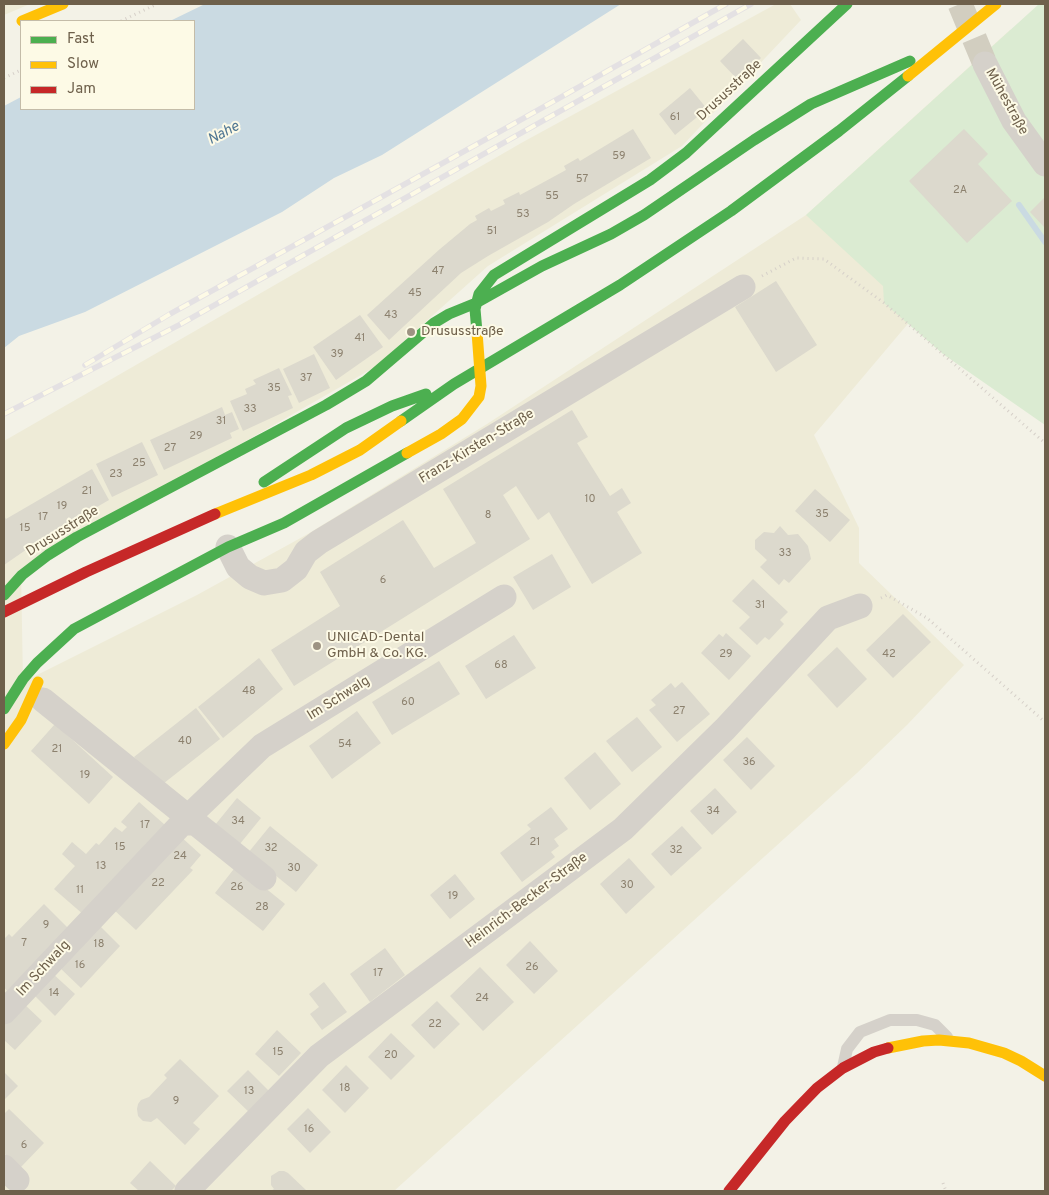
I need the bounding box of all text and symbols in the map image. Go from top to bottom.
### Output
legend [20,20,195,110]
text: Fast [67,30,95,49]
text: Slow [67,55,99,74]
street label: Drususstraße [694,57,766,125]
street label: Mühestraße [981,66,1031,138]
text: Jam [67,80,96,99]
house number: 61 [670,111,680,125]
water label: Nahe [205,118,243,150]
house number: 59 [612,150,626,164]
house number: 57 [576,173,588,187]
house number: 2A [953,184,967,198]
house number: 55 [545,190,559,204]
house number: 53 [516,208,530,222]
house number: 51 [487,225,497,239]
house number: 47 [432,265,444,279]
house number: 45 [408,287,422,301]
house number: 43 [384,309,398,323]
place label: Drususstraße [421,324,504,340]
marker: Drususstraße [405,326,417,338]
house number: 41 [355,332,365,346]
house number: 39 [331,348,343,362]
house number: 37 [300,372,312,386]
house number: 35 [267,382,281,396]
house number: 33 [243,403,257,417]
street label: Franz-Kirsten-Straße [416,406,538,488]
house number: 31 [216,415,226,429]
house number: 29 [189,430,203,444]
house number: 27 [164,442,176,456]
house number: 25 [132,457,146,471]
house number: 23 [109,468,123,482]
house number: 21 [82,485,92,499]
house number: 10 [584,493,596,507]
house number: 19 [57,500,67,514]
street label: Drususstraße [24,503,102,561]
house number: 35 [815,508,829,522]
house number: 8 [485,509,491,523]
house number: 17 [38,511,48,525]
house number: 15 [20,522,30,536]
house number: 33 [778,547,792,561]
house number: 6 [380,574,386,588]
house number: 31 [755,599,765,613]
place label: UNICAD-Dental GmbH & Co. KG. [327,630,427,662]
marker: UNICAD-Dental GmbH & Co. KG. [311,640,323,652]
house number: 29 [719,648,733,662]
house number: 42 [882,648,896,662]
house number: 68 [494,659,508,673]
street label: Im Schwalg [305,673,373,725]
house number: 48 [242,685,256,699]
house number: 60 [401,696,415,710]
house number: 27 [673,705,685,719]
house number: 40 [178,735,192,749]
house number: 54 [338,738,352,752]
house number: 21 [52,743,62,757]
house number: 36 [742,756,756,770]
house number: 19 [80,769,90,783]
house number: 34 [706,805,720,819]
house number: 34 [231,815,245,829]
house number: 17 [140,819,150,833]
house number: 21 [530,836,540,850]
house number: 15 [115,841,125,855]
house number: 32 [264,842,278,856]
house number: 32 [669,844,683,858]
house number: 24 [173,850,187,864]
street label: Heinrich-Becker-Straße [463,850,591,952]
house number: 13 [96,860,106,874]
house number: 30 [287,862,301,876]
house number: 22 [151,877,165,891]
house number: 30 [620,879,634,893]
house number: 26 [230,881,244,895]
house number: 11 [76,884,84,898]
house number: 19 [448,890,458,904]
house number: 28 [255,901,269,915]
house number: 9 [43,919,49,933]
street label: Im Schwalg [14,937,74,1001]
house number: 7 [21,937,27,951]
house number: 18 [94,938,104,952]
house number: 16 [75,959,85,973]
house number: 26 [525,961,539,975]
house number: 17 [373,967,383,981]
house number: 14 [49,987,59,1001]
house number: 24 [475,992,489,1006]
house number: 22 [428,1018,442,1032]
house number: 15 [273,1046,283,1060]
house number: 20 [384,1049,398,1063]
house number: 18 [340,1082,350,1096]
house number: 13 [244,1085,254,1099]
house number: 9 [173,1095,179,1109]
house number: 16 [304,1123,314,1137]
house number: 6 [21,1139,27,1153]

